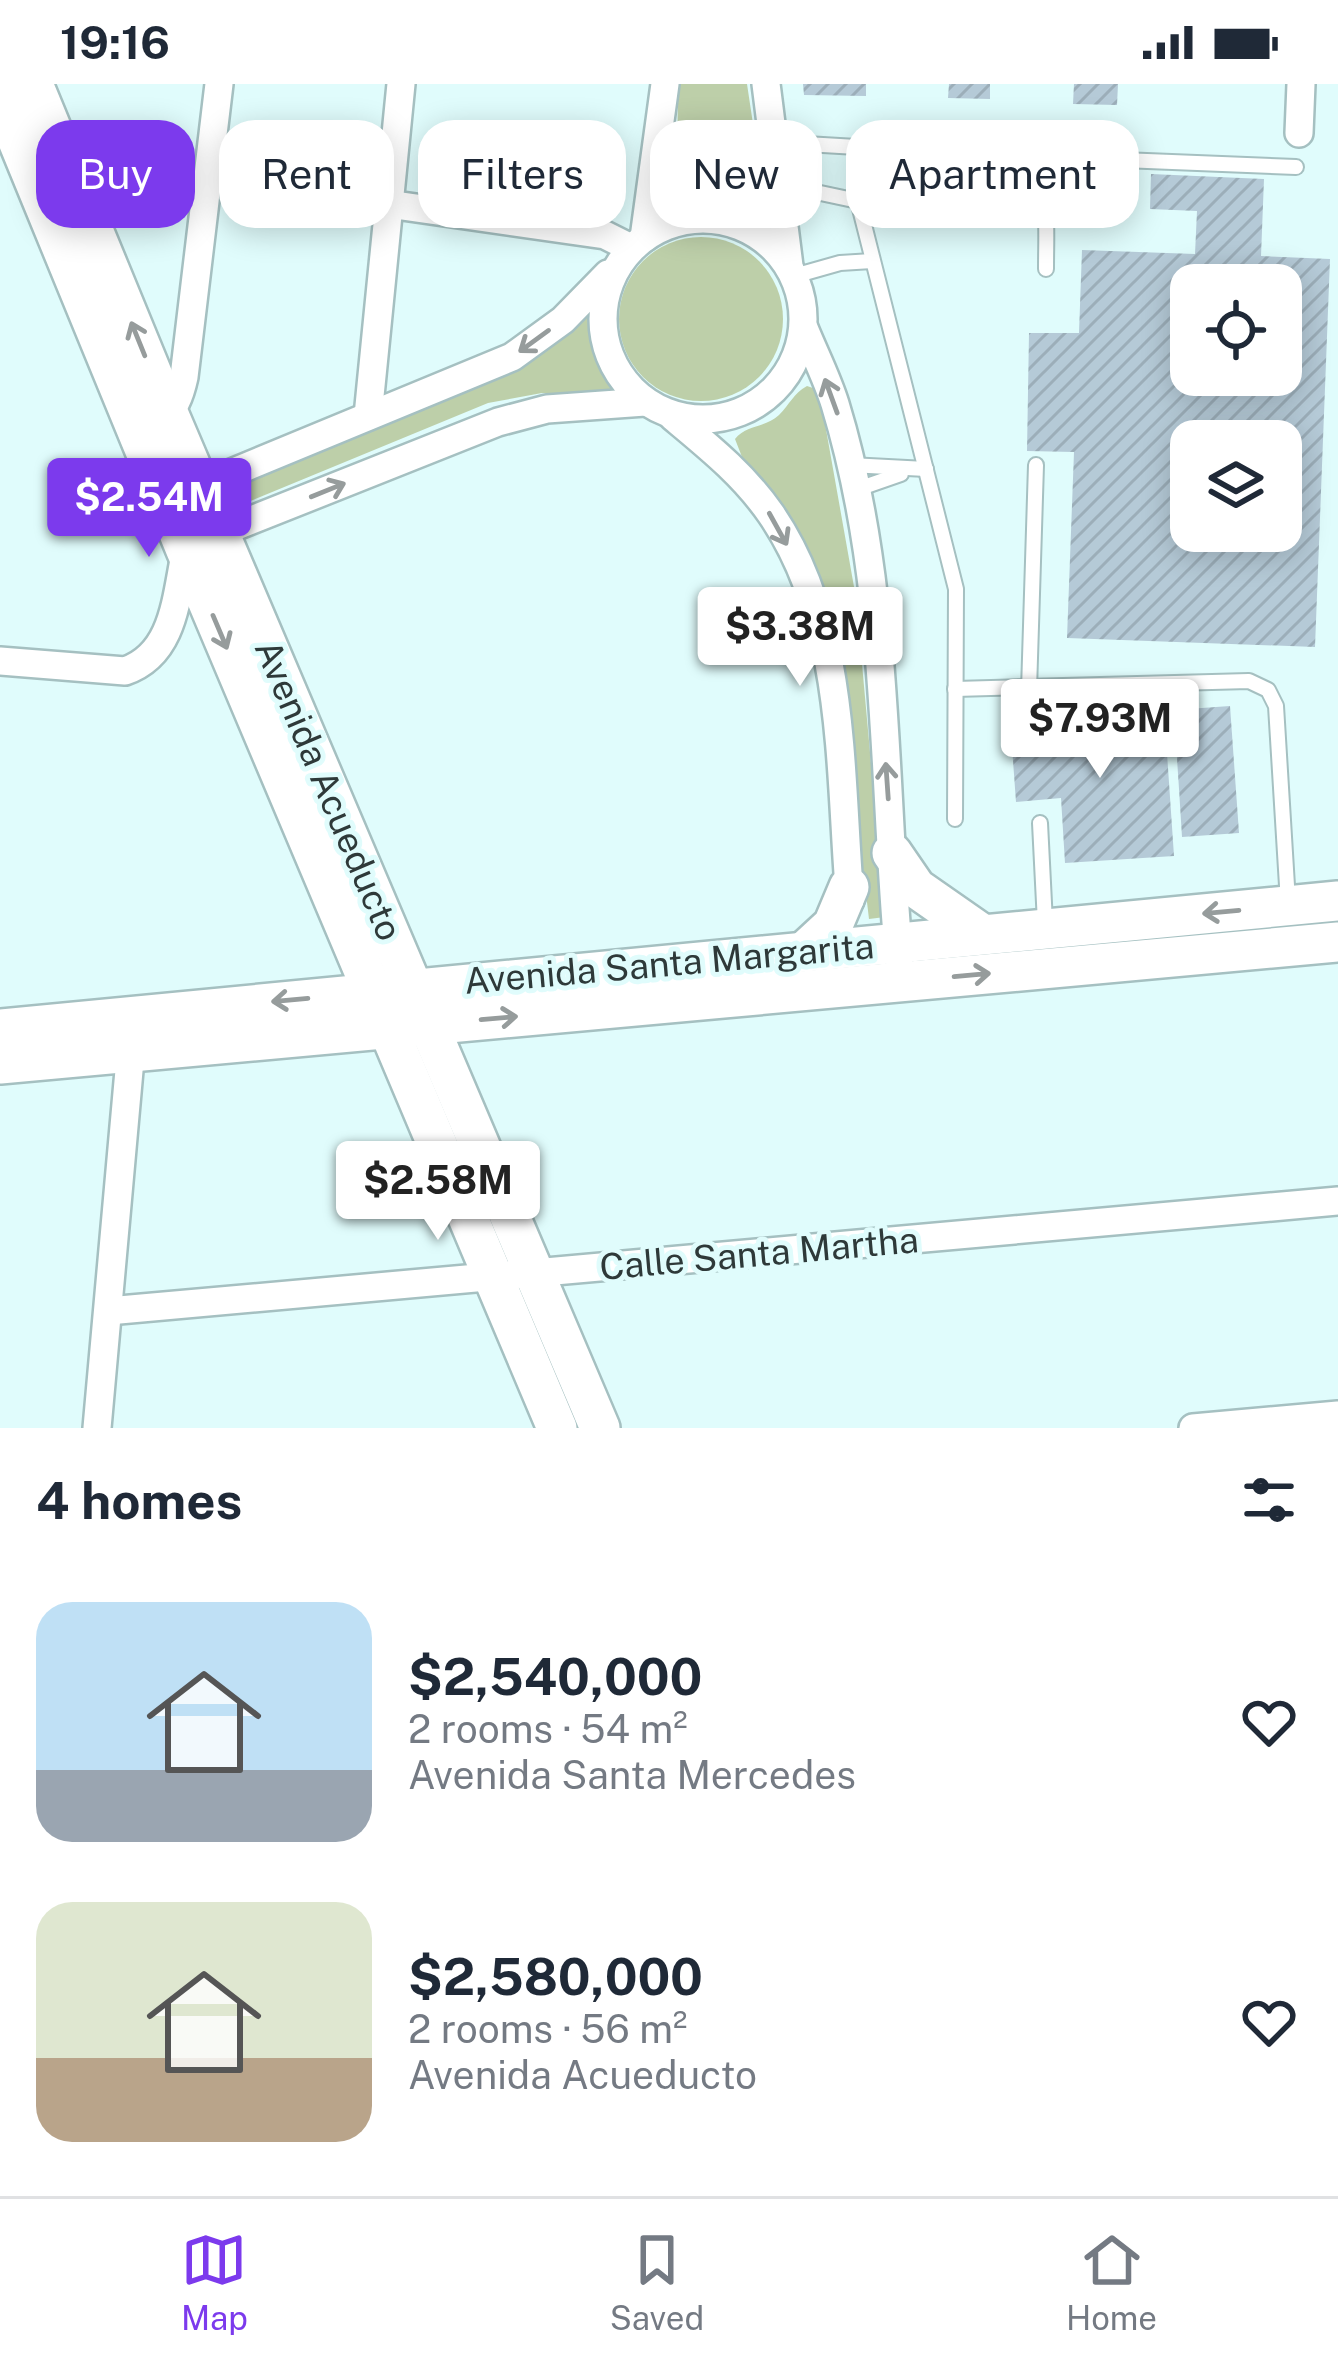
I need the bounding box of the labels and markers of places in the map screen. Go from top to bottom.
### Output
pin: $2.54M [51,458,247,560]
pin: $3.38M [702,587,898,689]
pin: $7.93M [1002,679,1198,781]
pin: $2.58M [340,1141,536,1243]

